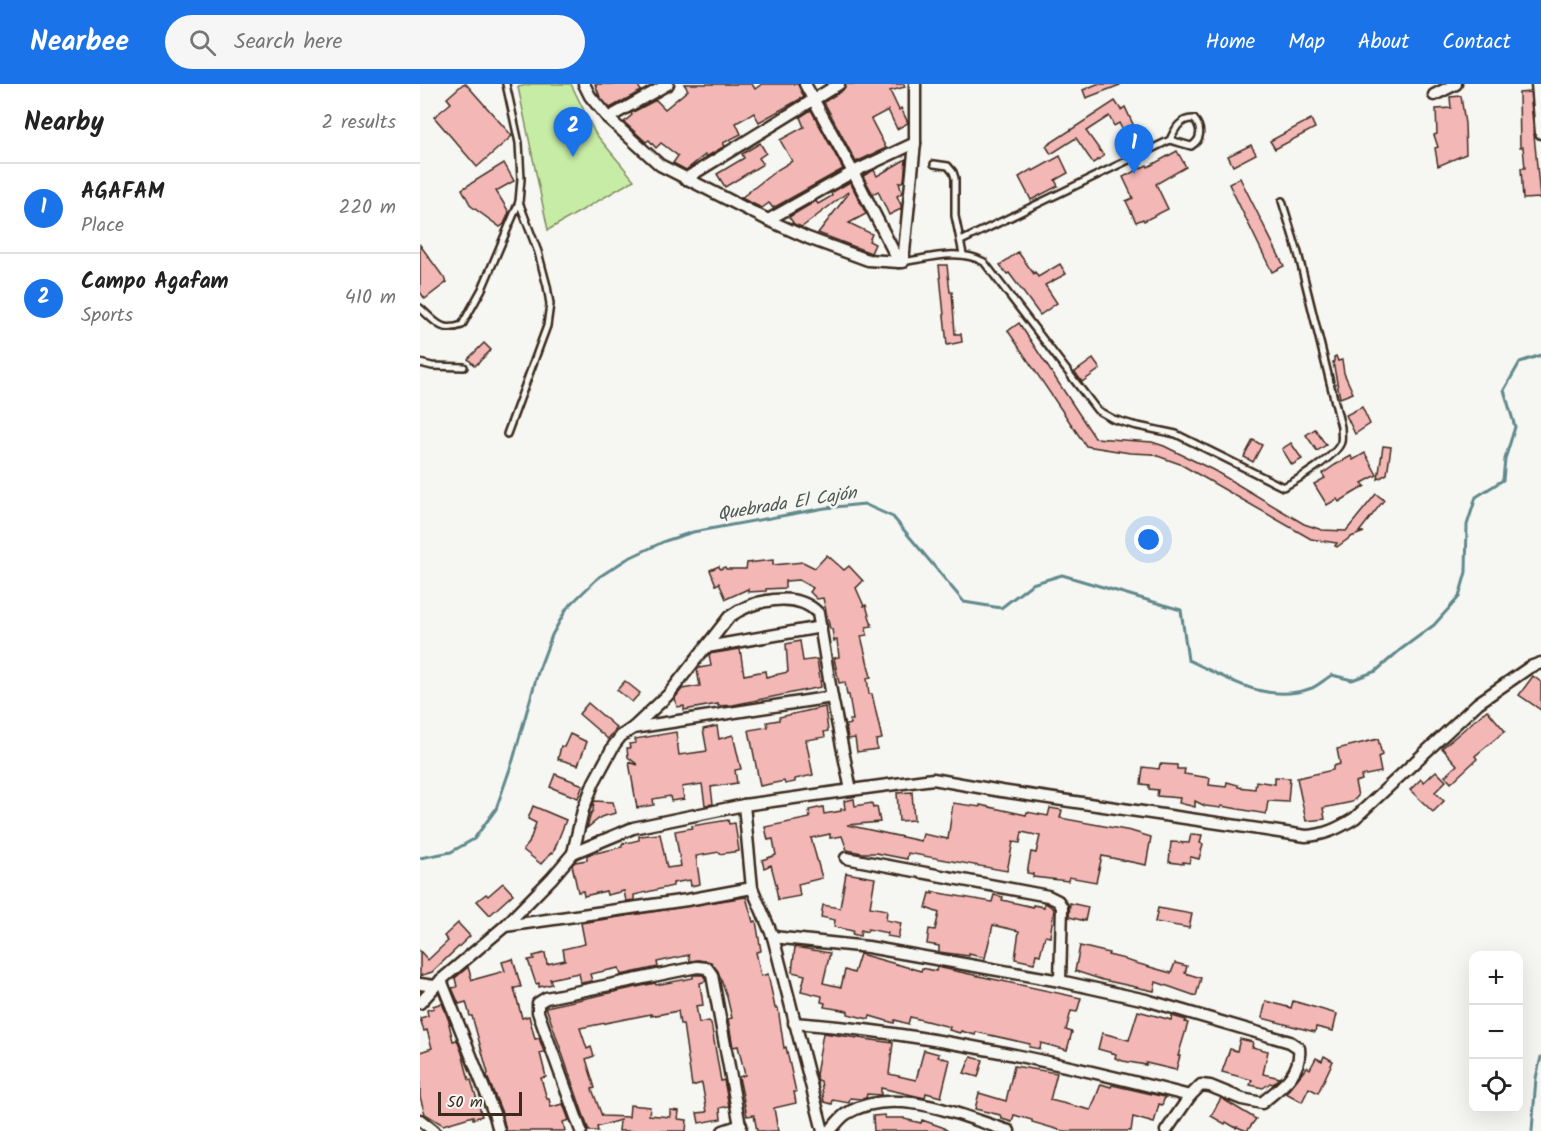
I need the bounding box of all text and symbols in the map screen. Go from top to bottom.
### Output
search box [165,15,585,69]
text: Nearbee [30,20,129,65]
text: Search here [234,25,342,60]
icon: search [186,26,219,59]
text: Home [1206,26,1255,59]
text: Map [1288,26,1325,59]
text: About [1358,26,1409,59]
text: Contact [1442,26,1511,59]
text: Nearby [24,102,104,144]
text: 2 results [321,107,396,139]
pin: 2 [554,107,592,157]
pin: 1 [1114,124,1154,174]
text: AGAFAM [81,175,164,210]
text: 1 [40,192,47,224]
text: 220 m [339,192,396,224]
text: Place [81,210,124,242]
text: Campo Agafam [81,265,229,300]
text: 2 [38,282,49,314]
text: 410 m [345,282,396,314]
text: Sports [81,300,133,332]
water label: Quebrada El Cajón [716,479,860,530]
your location [1134,525,1163,554]
map controls [1469,951,1523,1113]
button: + [1469,951,1523,1005]
button: − [1469,1005,1523,1059]
button: locate [1469,1059,1523,1113]
scale bar [438,1089,522,1116]
text: 50 m [447,1090,483,1115]

